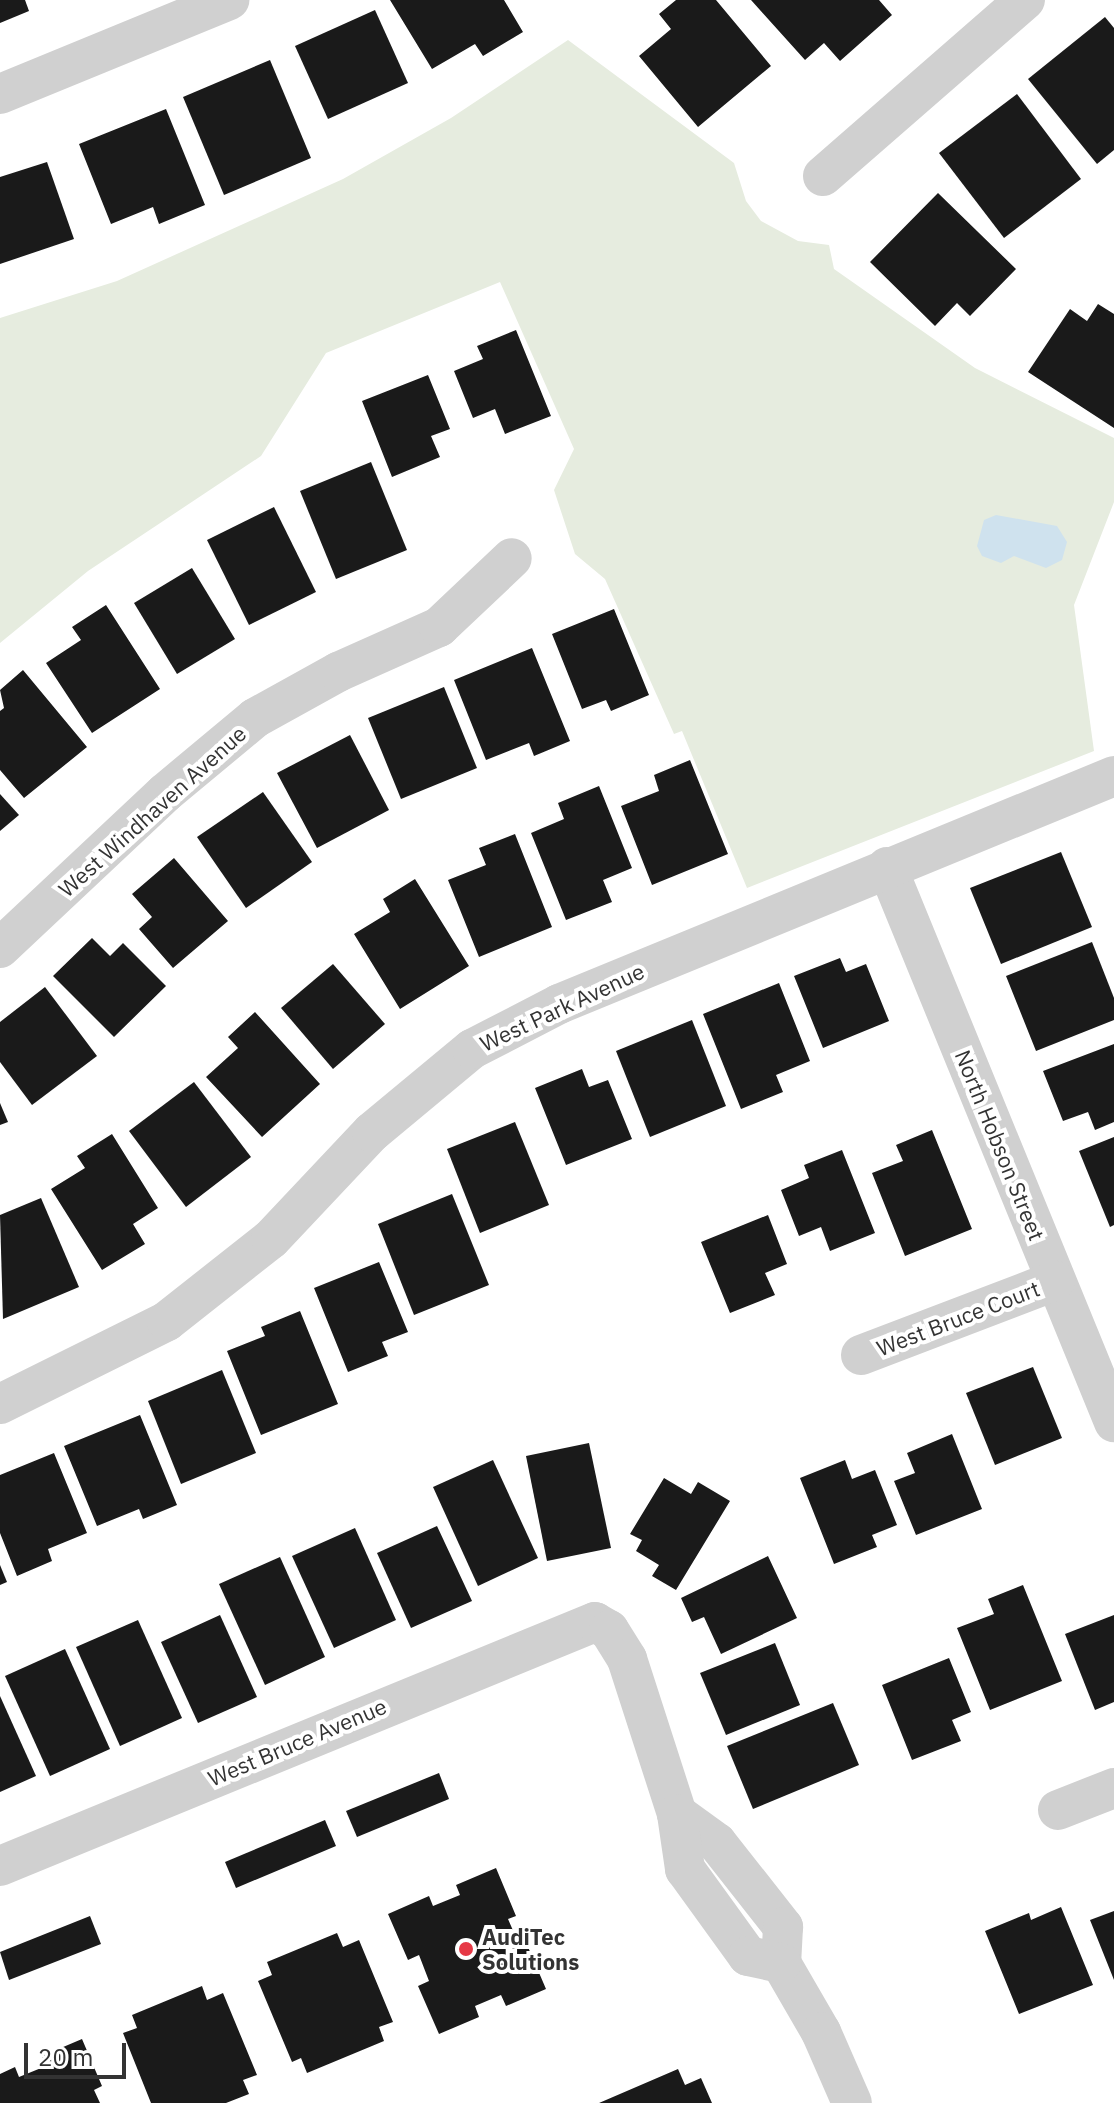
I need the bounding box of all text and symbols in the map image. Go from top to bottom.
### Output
street label: West Windhaven Avenue [53,720,251,902]
street label: West Park Avenue [476,957,648,1057]
street label: North Hobson Street [950,1046,1050,1244]
street label: West Bruce Court [873,1275,1043,1361]
street label: West Bruce Avenue [204,1692,390,1792]
place label: AudiTec Solutions [482,1923,579,1974]
marker: AudiTec Solutions [457,1940,475,1958]
scale bar [28,2027,130,2077]
text: 20 m [38,2041,93,2073]

